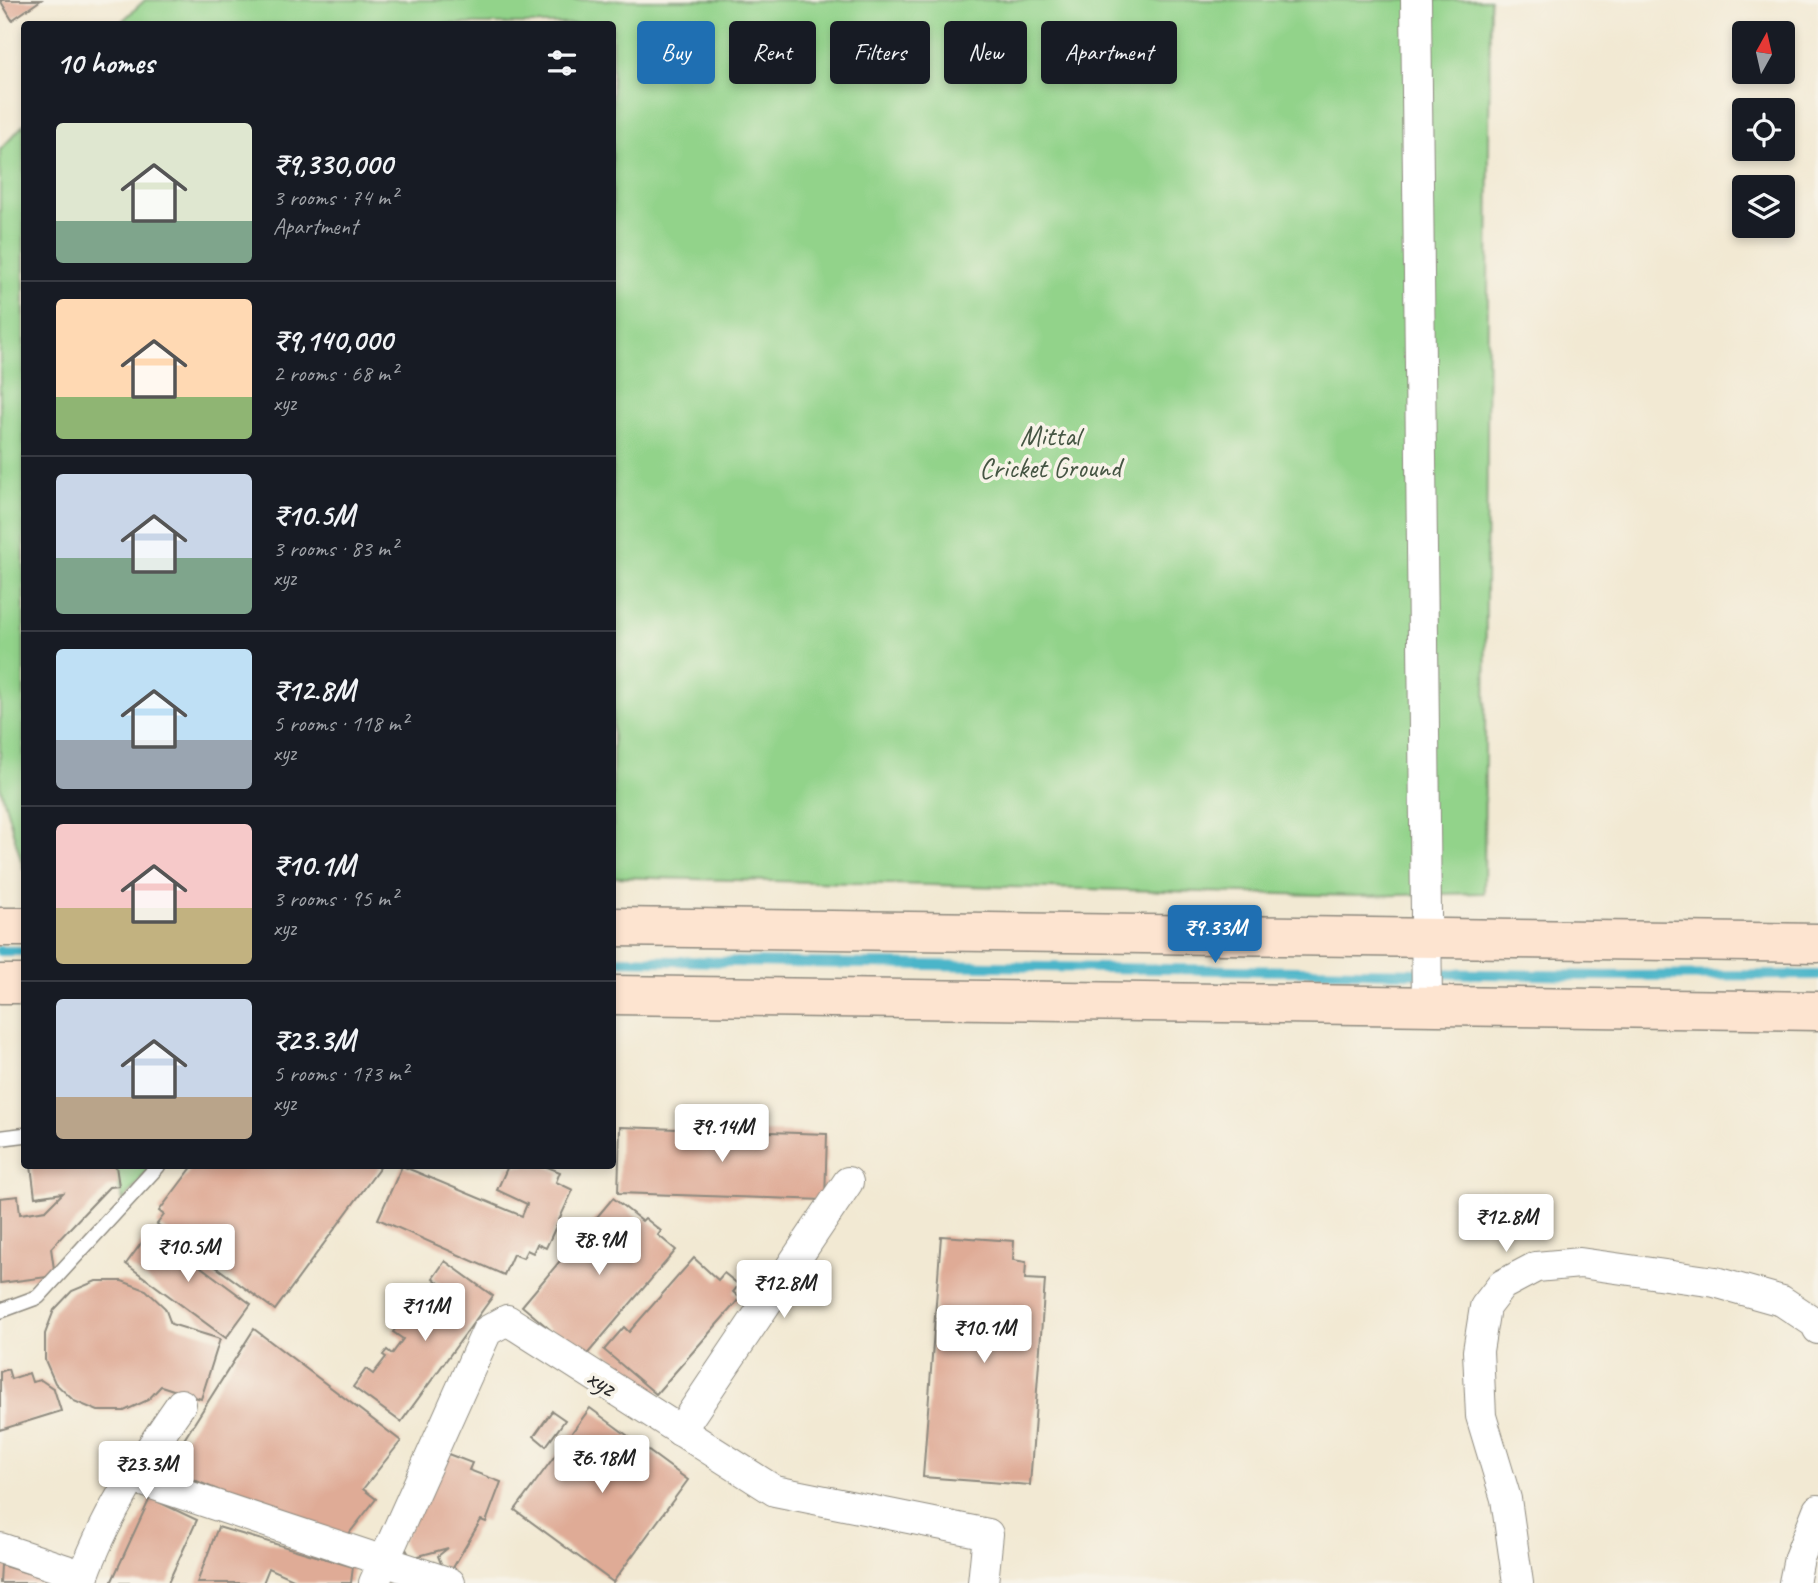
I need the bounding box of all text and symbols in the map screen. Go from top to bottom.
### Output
chip: Buy [637,21,715,84]
chip: Rent [729,21,816,84]
chip: Filters [830,21,930,84]
chip: New [944,21,1027,84]
chip: Apartment [1041,21,1177,84]
north arrow [1732,21,1796,84]
map controls [1732,21,1795,238]
text: 10 homes [56,44,154,82]
icon: filters [543,44,581,82]
button: locate [1732,98,1795,161]
text: ₹9,330,000 [273,145,393,183]
icon: home [112,151,196,235]
button: layers [1732,175,1795,238]
text: 3 rooms · 74 m² [273,183,397,212]
text: Apartment [273,212,358,241]
text: ₹9,140,000 [273,321,393,359]
icon: home [112,327,196,411]
text: 2 rooms · 68 m² [273,359,397,388]
text: xyz [273,388,296,417]
park label: Mittal Cricket Ground [979,418,1125,485]
text: ₹10.5M [273,496,354,534]
icon: home [112,502,196,586]
text: 3 rooms · 83 m² [273,534,397,563]
text: xyz [273,563,296,592]
text: ₹12.8M [273,671,355,709]
icon: home [112,677,196,761]
text: 5 rooms · 118 m² [273,709,408,738]
text: xyz [273,738,296,767]
text: ₹10.1M [273,846,355,884]
icon: home [112,852,196,936]
text: 3 rooms · 95 m² [273,884,397,913]
pin: ₹9.33M [1158,906,1272,965]
text: xyz [273,913,296,942]
text: ₹9.33M [1184,913,1246,942]
text: ₹23.3M [273,1021,355,1059]
icon: home [112,1027,196,1111]
text: 5 rooms · 173 m² [273,1059,408,1088]
text: xyz [273,1088,296,1117]
pin: ₹9.14M [665,1104,779,1164]
text: ₹9.14M [691,1112,753,1141]
pin: ₹12.8M [1449,1194,1563,1254]
text: ₹12.8M [1475,1202,1537,1231]
pin: ₹8.9M [550,1218,648,1277]
pin: ₹10.5M [131,1224,245,1284]
text: ₹8.9M [573,1225,625,1254]
text: ₹10.5M [157,1232,219,1261]
pin: ₹12.8M [727,1260,841,1320]
text: ₹12.8M [753,1268,815,1297]
pin: ₹11M [384,1284,466,1343]
text: ₹11M [401,1291,449,1320]
pin: ₹10.1M [927,1306,1041,1365]
text: ₹10.1M [953,1313,1015,1342]
street label: xyz [580,1359,625,1405]
pin: ₹6.18M [545,1436,659,1495]
pin: ₹23.3M [89,1442,203,1501]
text: ₹6.18M [570,1443,634,1472]
text: ₹23.3M [115,1449,177,1478]

